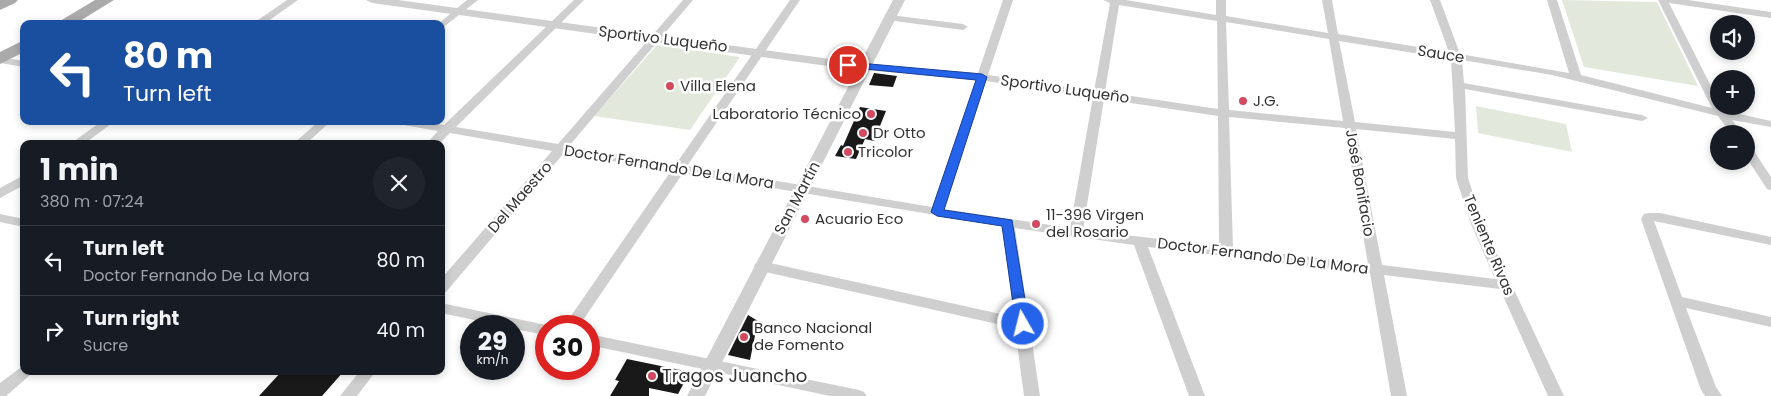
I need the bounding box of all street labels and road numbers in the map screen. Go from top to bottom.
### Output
street label: Sportivo Luqueño [597,20,729,57]
street label: Sauce [1416,39,1466,68]
street label: Sportivo Luqueño [999,69,1131,108]
street label: José Bonifacio [1341,128,1380,238]
street label: Doctor Fernando De La Mora [563,140,776,193]
street label: Del Maestro [483,156,557,237]
street label: San Martín [769,158,825,238]
street label: Teniente Rivas [1459,191,1520,299]
street label: Doctor Fernando De La Mora [1156,232,1370,279]

